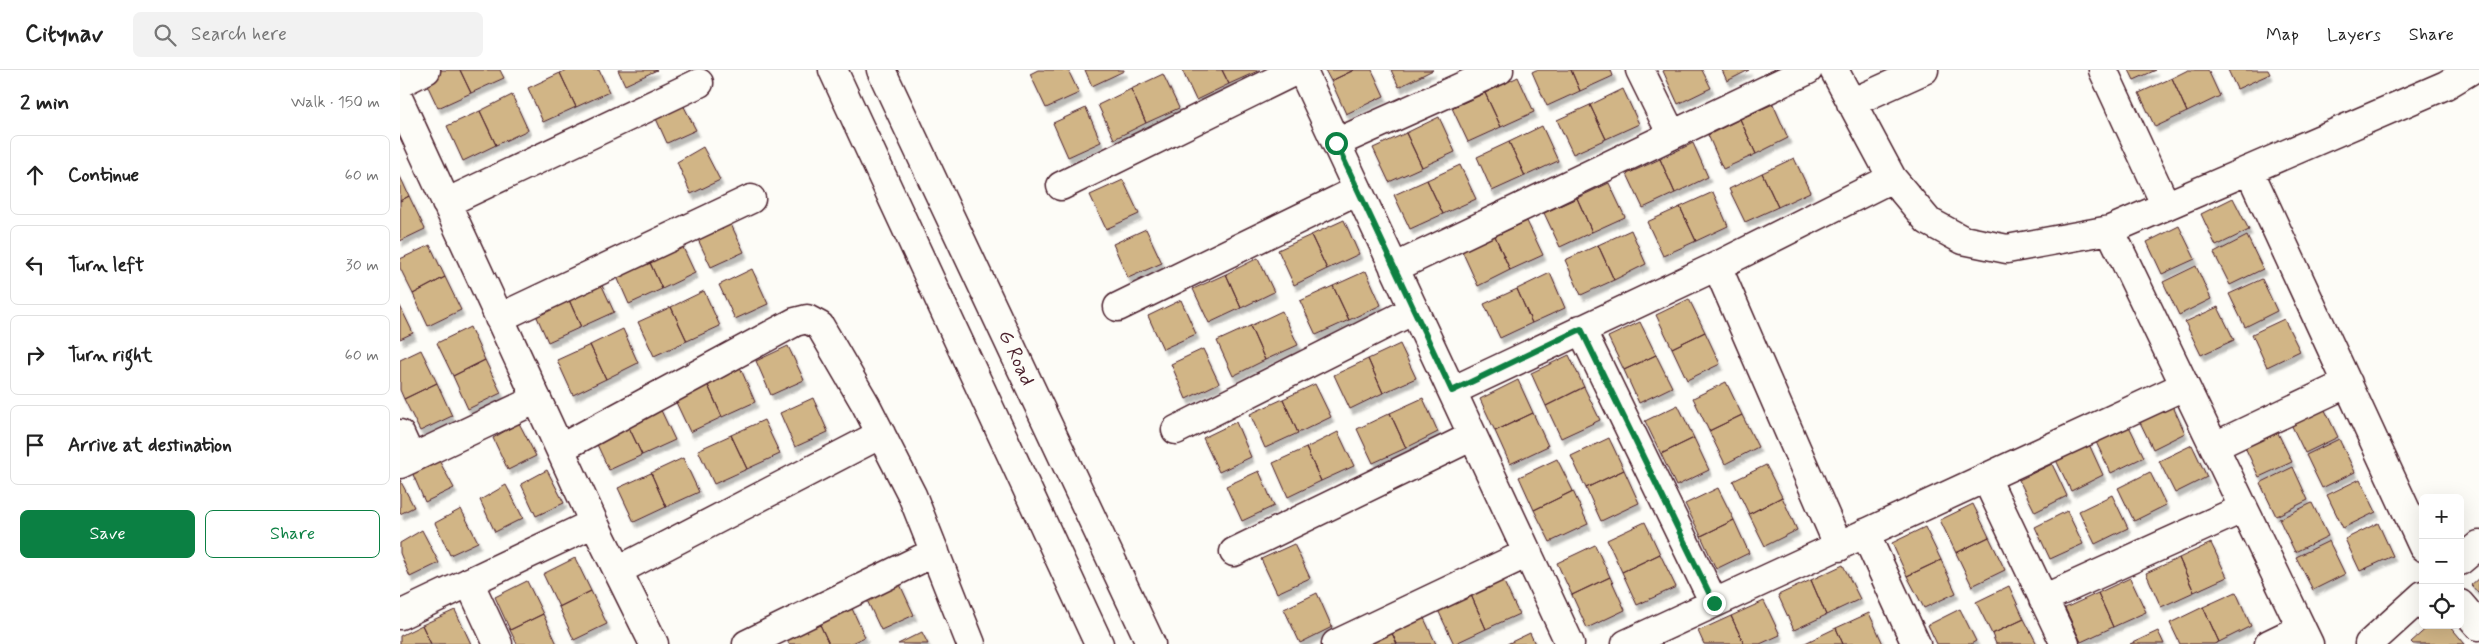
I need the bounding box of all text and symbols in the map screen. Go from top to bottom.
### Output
search box [133,12,483,57]
text: Citynav [25,19,103,50]
icon: search [151,21,179,49]
text: Search here [191,22,287,47]
text: Map [2266,23,2299,47]
text: Layers [2327,23,2381,47]
text: Share [2409,23,2454,47]
text: 2 min [20,89,69,117]
text: Walk · 150 m [291,92,380,113]
route start [1325,132,1348,155]
icon: ahead [21,161,49,189]
text: Continue [68,163,139,188]
text: 60 m [345,165,379,186]
icon: left [21,251,49,279]
text: Turn left [68,253,144,278]
text: 30 m [346,255,379,276]
street label: G Road [992,325,1041,390]
icon: right [21,341,49,369]
text: Turn right [68,343,152,368]
text: 60 m [345,345,379,366]
icon: arrive [21,431,49,459]
text: Arrive at destination [68,433,232,458]
map controls [2419,494,2464,629]
button: + [2419,494,2464,539]
button: Save [20,510,195,558]
button: Share [205,510,380,558]
button: − [2419,539,2464,584]
button: locate [2419,584,2464,629]
route end [1703,592,1726,615]

